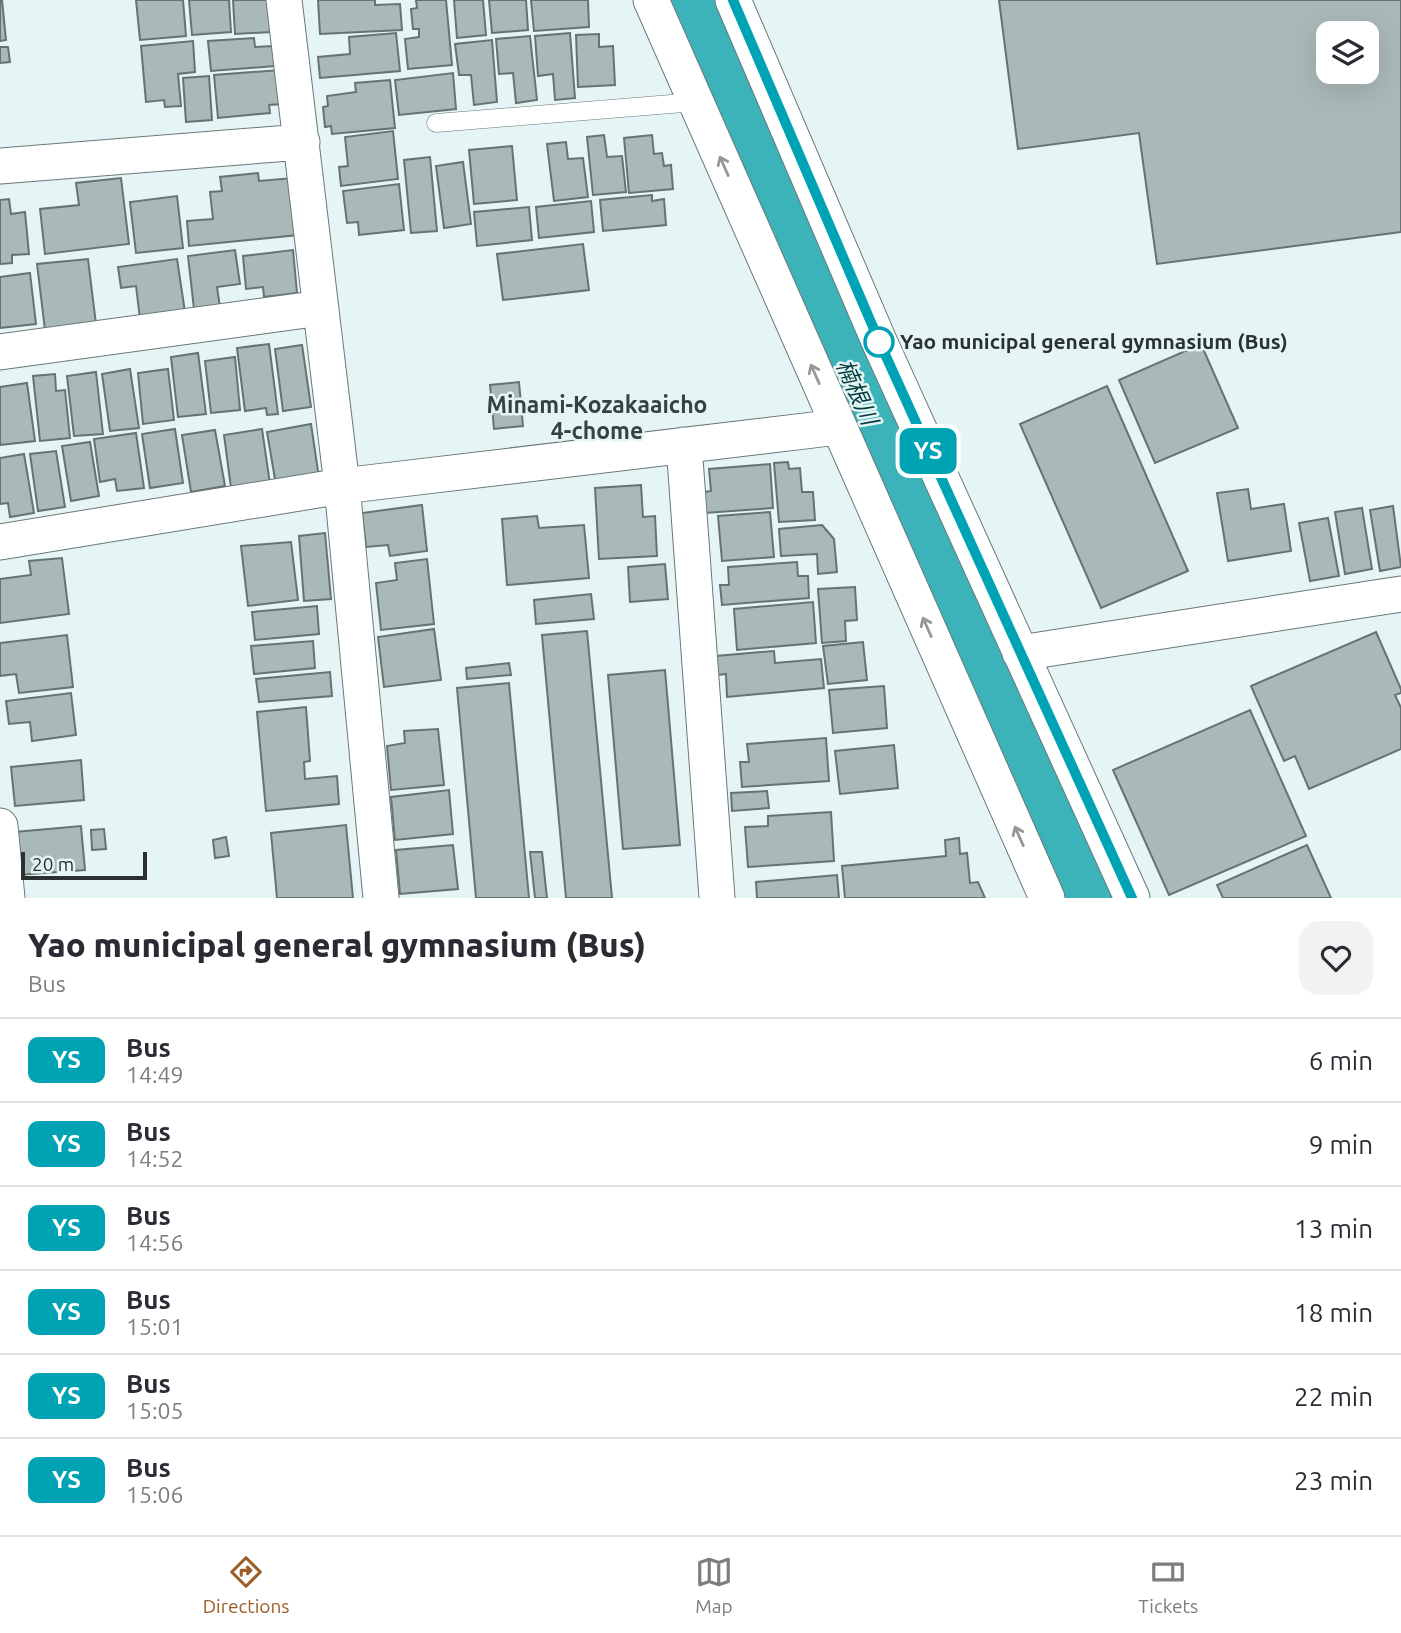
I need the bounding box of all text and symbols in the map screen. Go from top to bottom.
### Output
map controls [1316,21,1379,84]
button: layers [1316,21,1379,84]
one-way arrow [717,156,730,177]
marker: Yao municipal general gymnasium (Bus) [864,327,894,357]
place label: Yao municipal general gymnasium (Bus) [900,329,1288,353]
water label: 楠根川 [832,355,884,431]
one-way arrow [808,364,821,386]
district label: Minami-Kozakaaicho 4-chome [487,392,707,443]
line badge: YS [897,428,960,474]
text: YS [914,437,942,464]
one-way arrow [920,617,933,639]
one-way arrow [1012,825,1025,847]
scale bar [21,849,147,881]
text: 20 m [32,853,74,875]
button: heart [1299,921,1373,995]
text: Yao municipal general gymnasium (Bus) [28,926,646,963]
text: Bus [28,971,66,996]
text: Bus [126,1033,171,1062]
text: YS [52,1046,81,1073]
text: 6 min [1309,1046,1373,1075]
text: 14:49 [126,1062,184,1087]
text: Bus [126,1117,171,1146]
text: YS [52,1130,81,1157]
text: 9 min [1309,1130,1373,1159]
text: 14:52 [126,1146,184,1171]
text: Bus [126,1201,171,1230]
text: YS [52,1214,81,1241]
text: 13 min [1294,1214,1373,1243]
text: 14:56 [126,1230,184,1255]
text: Bus [126,1285,171,1314]
text: YS [52,1298,81,1325]
text: 18 min [1294,1298,1373,1327]
text: 15:01 [126,1314,184,1339]
text: Bus [126,1369,171,1398]
text: YS [52,1382,81,1409]
text: 22 min [1294,1382,1373,1411]
text: 15:05 [126,1398,184,1423]
text: Bus [126,1453,171,1482]
text: YS [52,1466,81,1493]
text: 23 min [1294,1466,1373,1495]
text: 15:06 [126,1482,184,1507]
tab: Directions [203,1553,290,1617]
tab: Map [695,1553,733,1617]
tab: Tickets [1138,1553,1198,1617]

